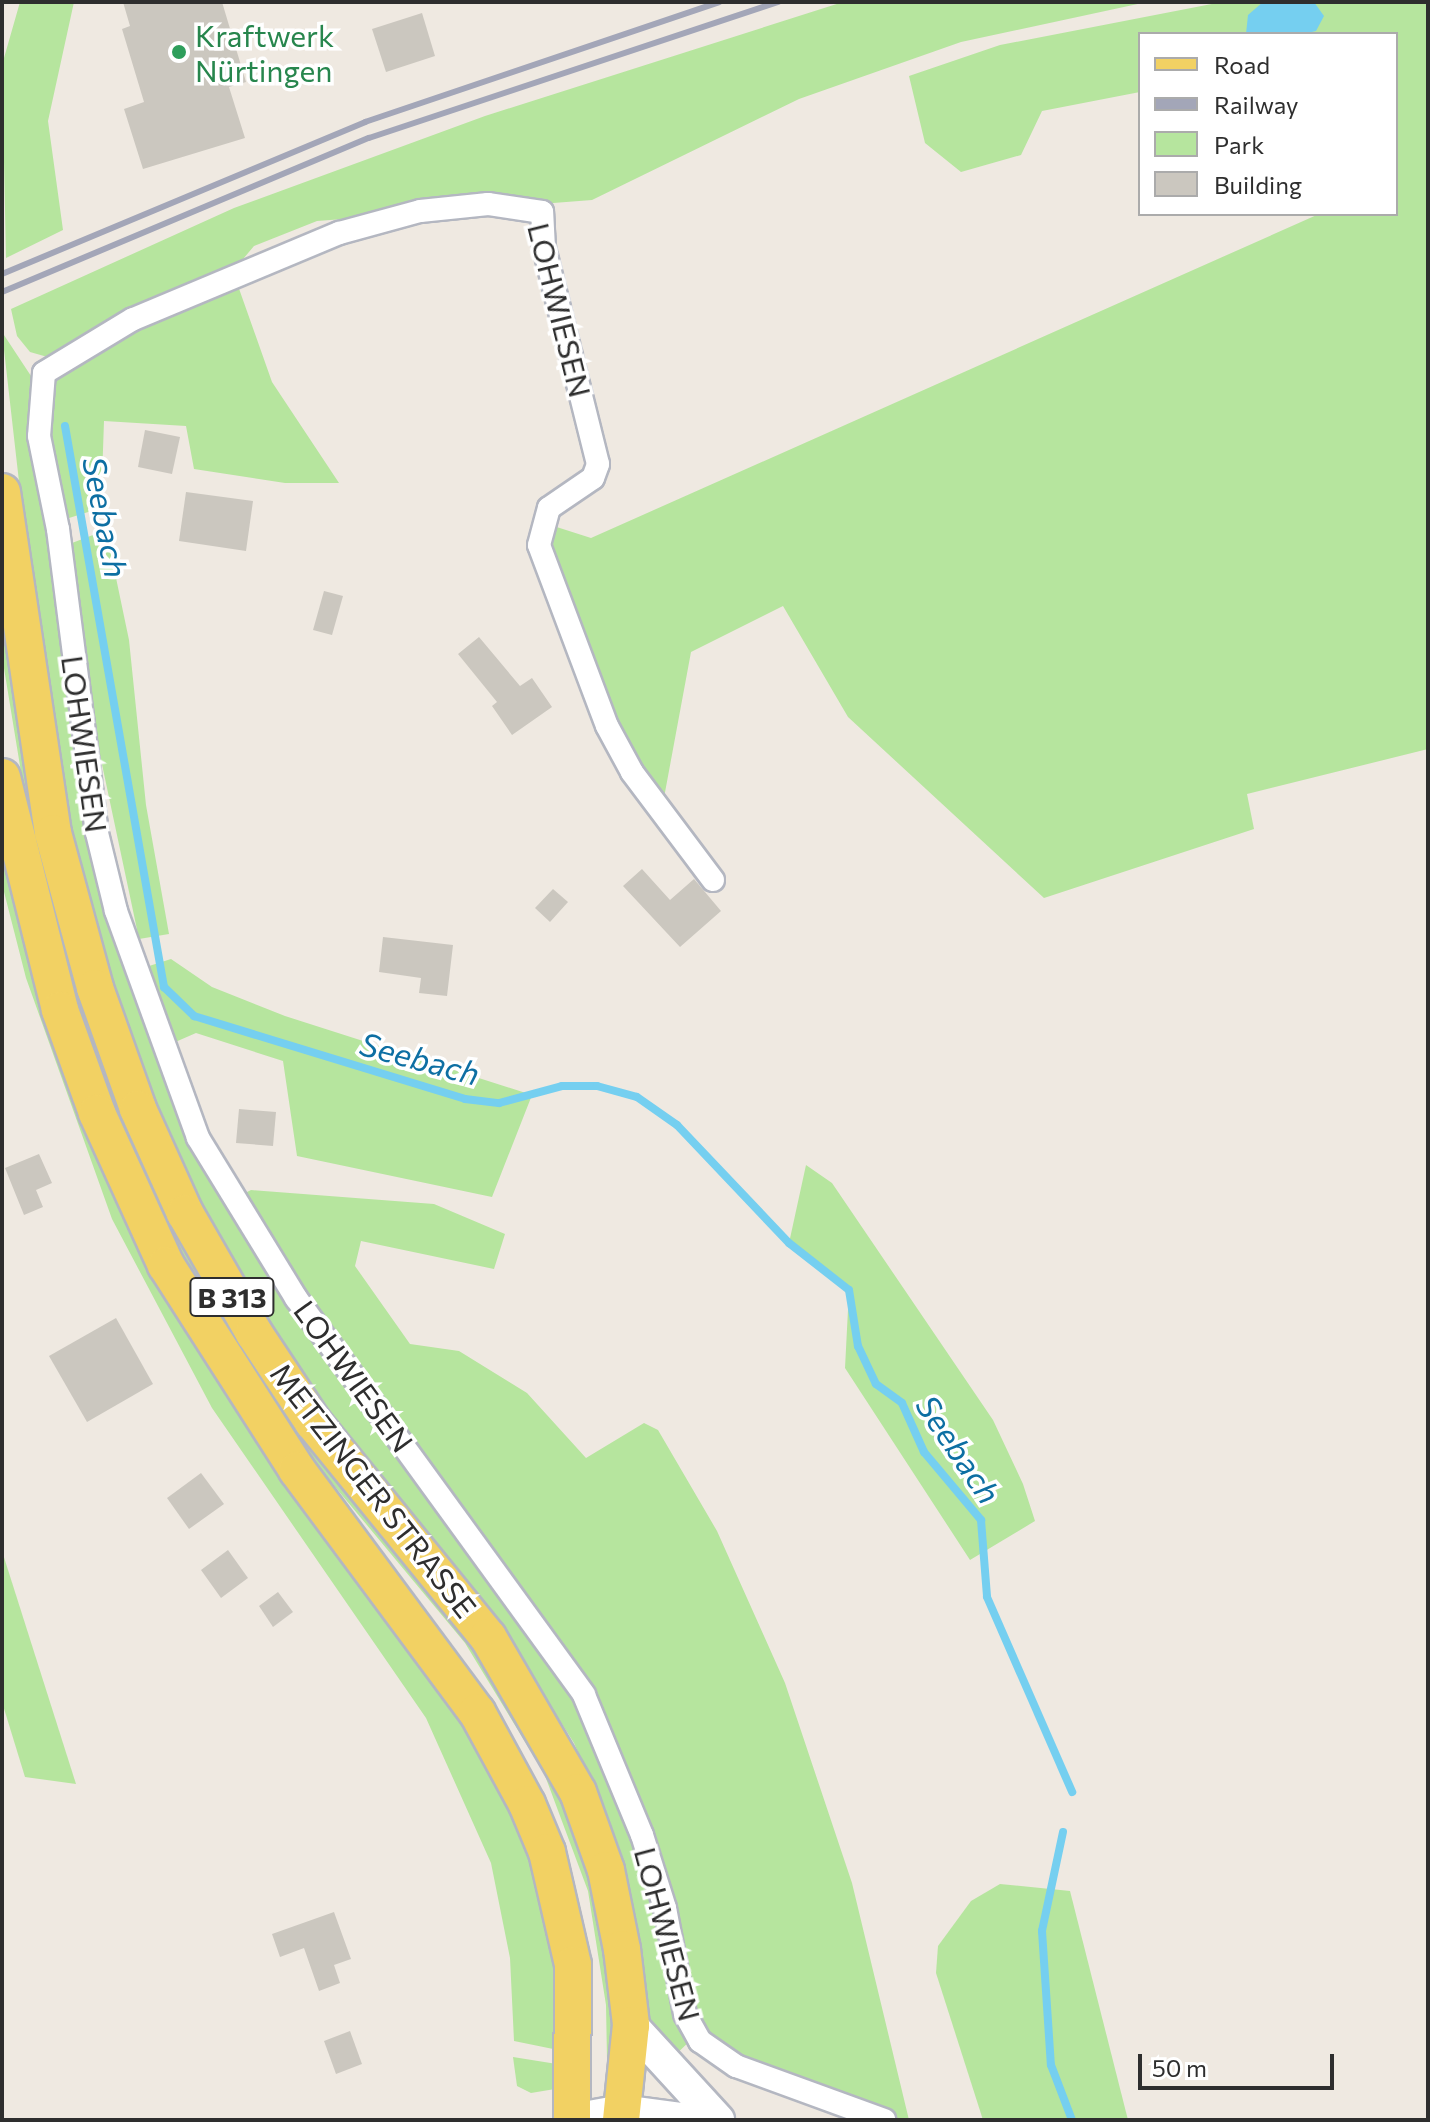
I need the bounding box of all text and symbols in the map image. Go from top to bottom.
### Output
place label: Kraftwerk Nürtingen [195,17,334,88]
legend [1138,32,1398,216]
marker: Kraftwerk Nürtingen [170,43,188,61]
text: Road [1214,50,1270,79]
text: Railway [1214,90,1299,119]
text: Park [1214,130,1264,159]
text: Building [1214,170,1302,199]
street label: LOHWIESEN [521,219,599,401]
water label: Seebach [75,453,137,581]
street label: LOHWIESEN [55,653,115,835]
water label: Seebach [356,1024,484,1092]
road number: B 313 [188,1273,276,1321]
street label: LOHWIESEN [287,1293,421,1459]
street label: METZINGER STRASSE [264,1356,484,1624]
water label: Seebach [909,1388,1009,1510]
street label: LOHWIESEN [628,1843,708,2025]
scale bar [1142,2038,1338,2088]
text: 50 m [1152,2053,1207,2082]

